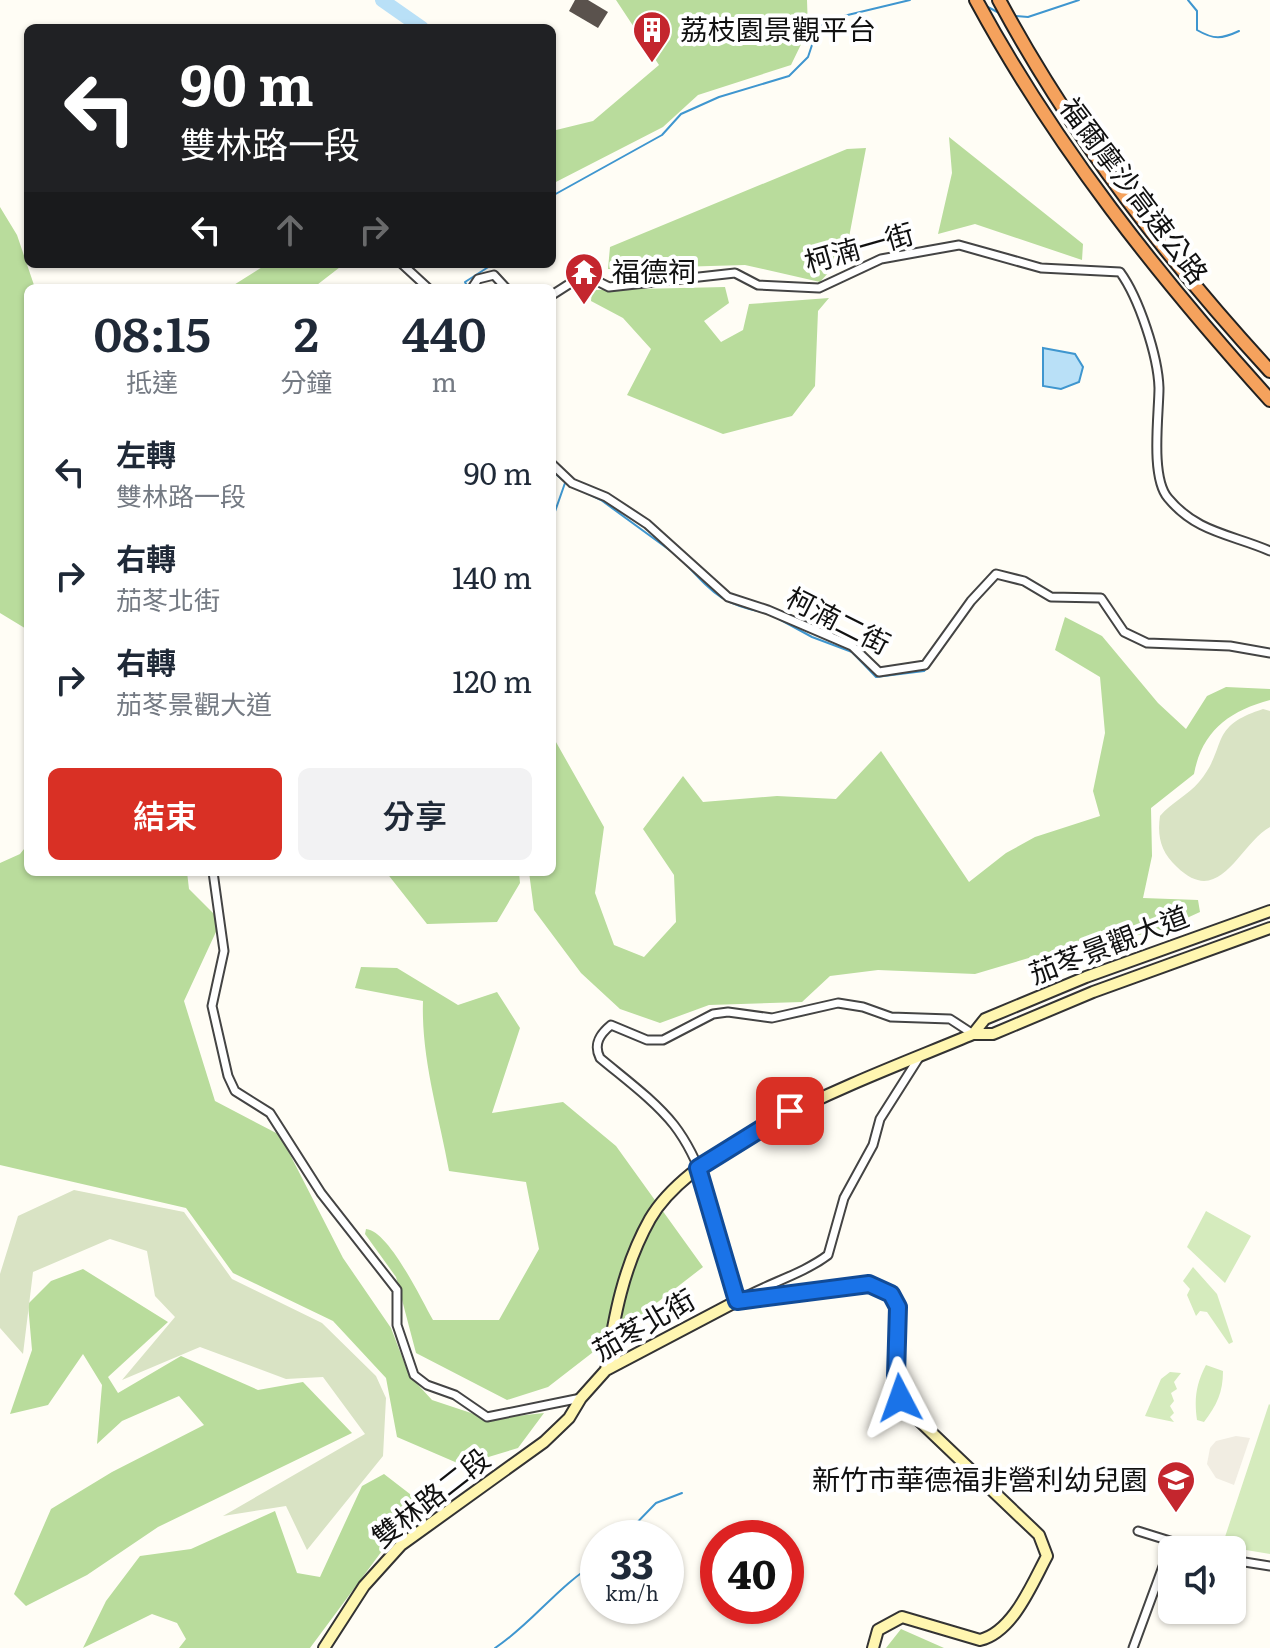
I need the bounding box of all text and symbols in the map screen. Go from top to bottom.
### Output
place label: 荔枝園景觀平台 [680,7,876,49]
building icon: 荔枝園景觀平台 [631,9,673,64]
text: 90 m [180,40,314,123]
icon: left [48,56,152,160]
street label: 福爾摩沙高速公路 [1051,88,1220,292]
text: 雙林路一段 [180,116,360,169]
icon: left [184,208,228,252]
icon: ahead [268,208,312,252]
icon: right [352,208,396,252]
street label: 柯湳一街 [799,210,918,282]
place label: 福德祠 [612,249,696,291]
temple icon: 福德祠 [563,251,605,306]
text: 08:15 [93,296,211,367]
text: 2 [294,296,319,367]
text: 440 [402,296,486,367]
text: 抵達 [126,361,178,400]
text: 分鐘 [280,361,332,400]
text: m [432,361,457,400]
text: 左轉 [116,431,176,475]
icon: left [48,450,92,494]
text: 90 m [464,450,532,494]
text: 雙林路一段 [116,475,246,514]
text: 右轉 [116,535,176,579]
icon: right [48,554,92,598]
text: 140 m [452,554,532,598]
street label: 柯湳二街 [779,575,898,663]
text: 茄苳北街 [116,579,220,618]
text: 右轉 [116,639,176,683]
icon: right [48,658,92,702]
text: 120 m [452,658,532,702]
text: 茄苳景觀大道 [116,683,272,722]
button: 結束 [48,768,282,860]
button: 分享 [298,768,532,860]
street label: 茄苳景觀大道 [1022,893,1194,993]
pin [756,1077,824,1145]
icon: arrive [768,1089,812,1133]
street label: 茄苳北街 [584,1277,702,1369]
position arrow [858,1356,942,1440]
street label: 雙林路二段 [362,1437,498,1556]
place label: 新竹市華德福非營利幼兒園 [812,1457,1148,1499]
school or university icon: 新竹市華德福非營利幼兒園 [1155,1459,1197,1514]
speed limit sign: 40 [700,1520,804,1624]
text: 33 [610,1532,654,1591]
map controls [1158,1536,1246,1624]
button: sound [1158,1536,1246,1624]
text: km/h [605,1577,659,1607]

